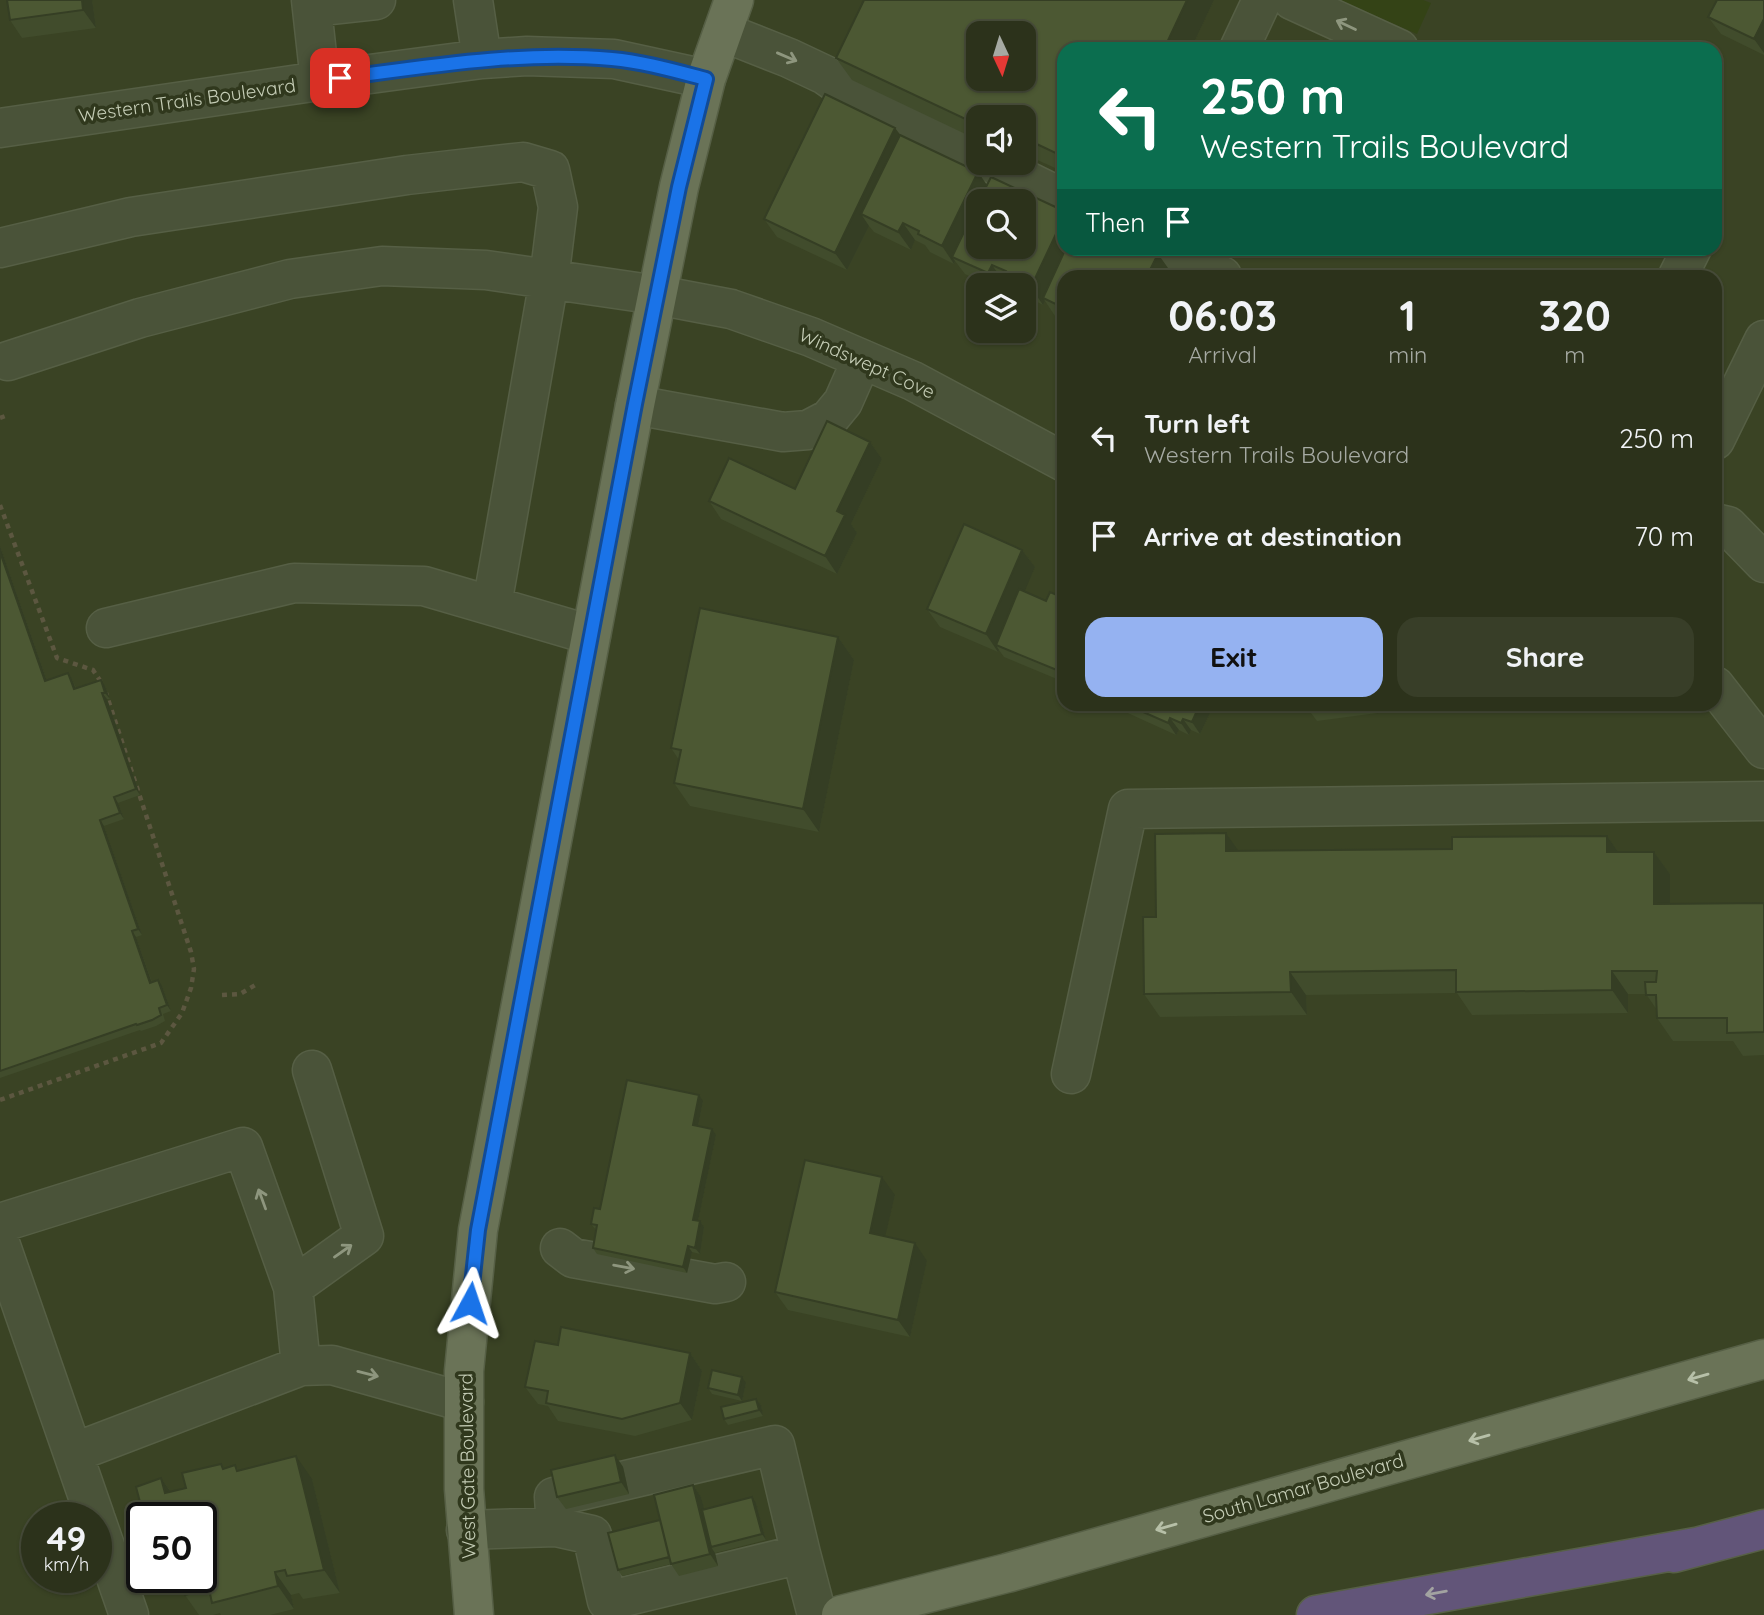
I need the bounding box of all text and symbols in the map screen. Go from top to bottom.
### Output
one-way arrow [1335,17,1356,30]
north arrow [966,21,1036,91]
map controls [966,21,1036,343]
pin [310,48,370,108]
one-way arrow [775,52,797,65]
icon: arrive [321,59,359,97]
text: 250 m [1200,65,1345,126]
icon: left [1085,70,1176,161]
street label: Western Trails Boulevard [77,73,297,127]
button: sound [966,105,1036,175]
text: Western Trails Boulevard [1200,126,1569,166]
button: search [966,189,1036,259]
icon: arrive [1159,203,1197,241]
text: Then [1085,206,1145,239]
button: layers [966,273,1036,343]
text: 06:03 [1168,289,1277,342]
text: 1 [1400,289,1416,342]
text: 320 [1539,289,1611,342]
street label: Windswept Cove [795,322,939,404]
text: Arrival [1188,340,1257,369]
text: min [1388,340,1427,369]
text: m [1564,340,1585,369]
text: Turn left [1144,407,1251,440]
icon: left [1085,419,1123,457]
text: 250 m [1619,422,1694,455]
text: Western Trails Boulevard [1144,440,1409,469]
icon: arrive [1085,517,1123,555]
text: Arrive at destination [1144,520,1402,553]
text: 70 m [1634,520,1694,553]
button: Exit [1085,617,1383,697]
button: Share [1397,617,1694,697]
one-way arrow [254,1189,267,1211]
one-way arrow [333,1244,352,1258]
one-way arrow [612,1261,635,1274]
position arrow [433,1266,507,1340]
one-way arrow [356,1368,379,1381]
one-way arrow [1687,1372,1709,1385]
street label: West Gate Boulevard [453,1373,481,1559]
one-way arrow [1468,1433,1490,1446]
street label: South Lamar Boulevard [1200,1448,1406,1528]
speed limit sign: 50 [126,1502,217,1593]
text: 49 [47,1516,86,1560]
one-way arrow [1155,1522,1177,1535]
text: km/h [44,1553,89,1576]
one-way arrow [1425,1587,1448,1601]

